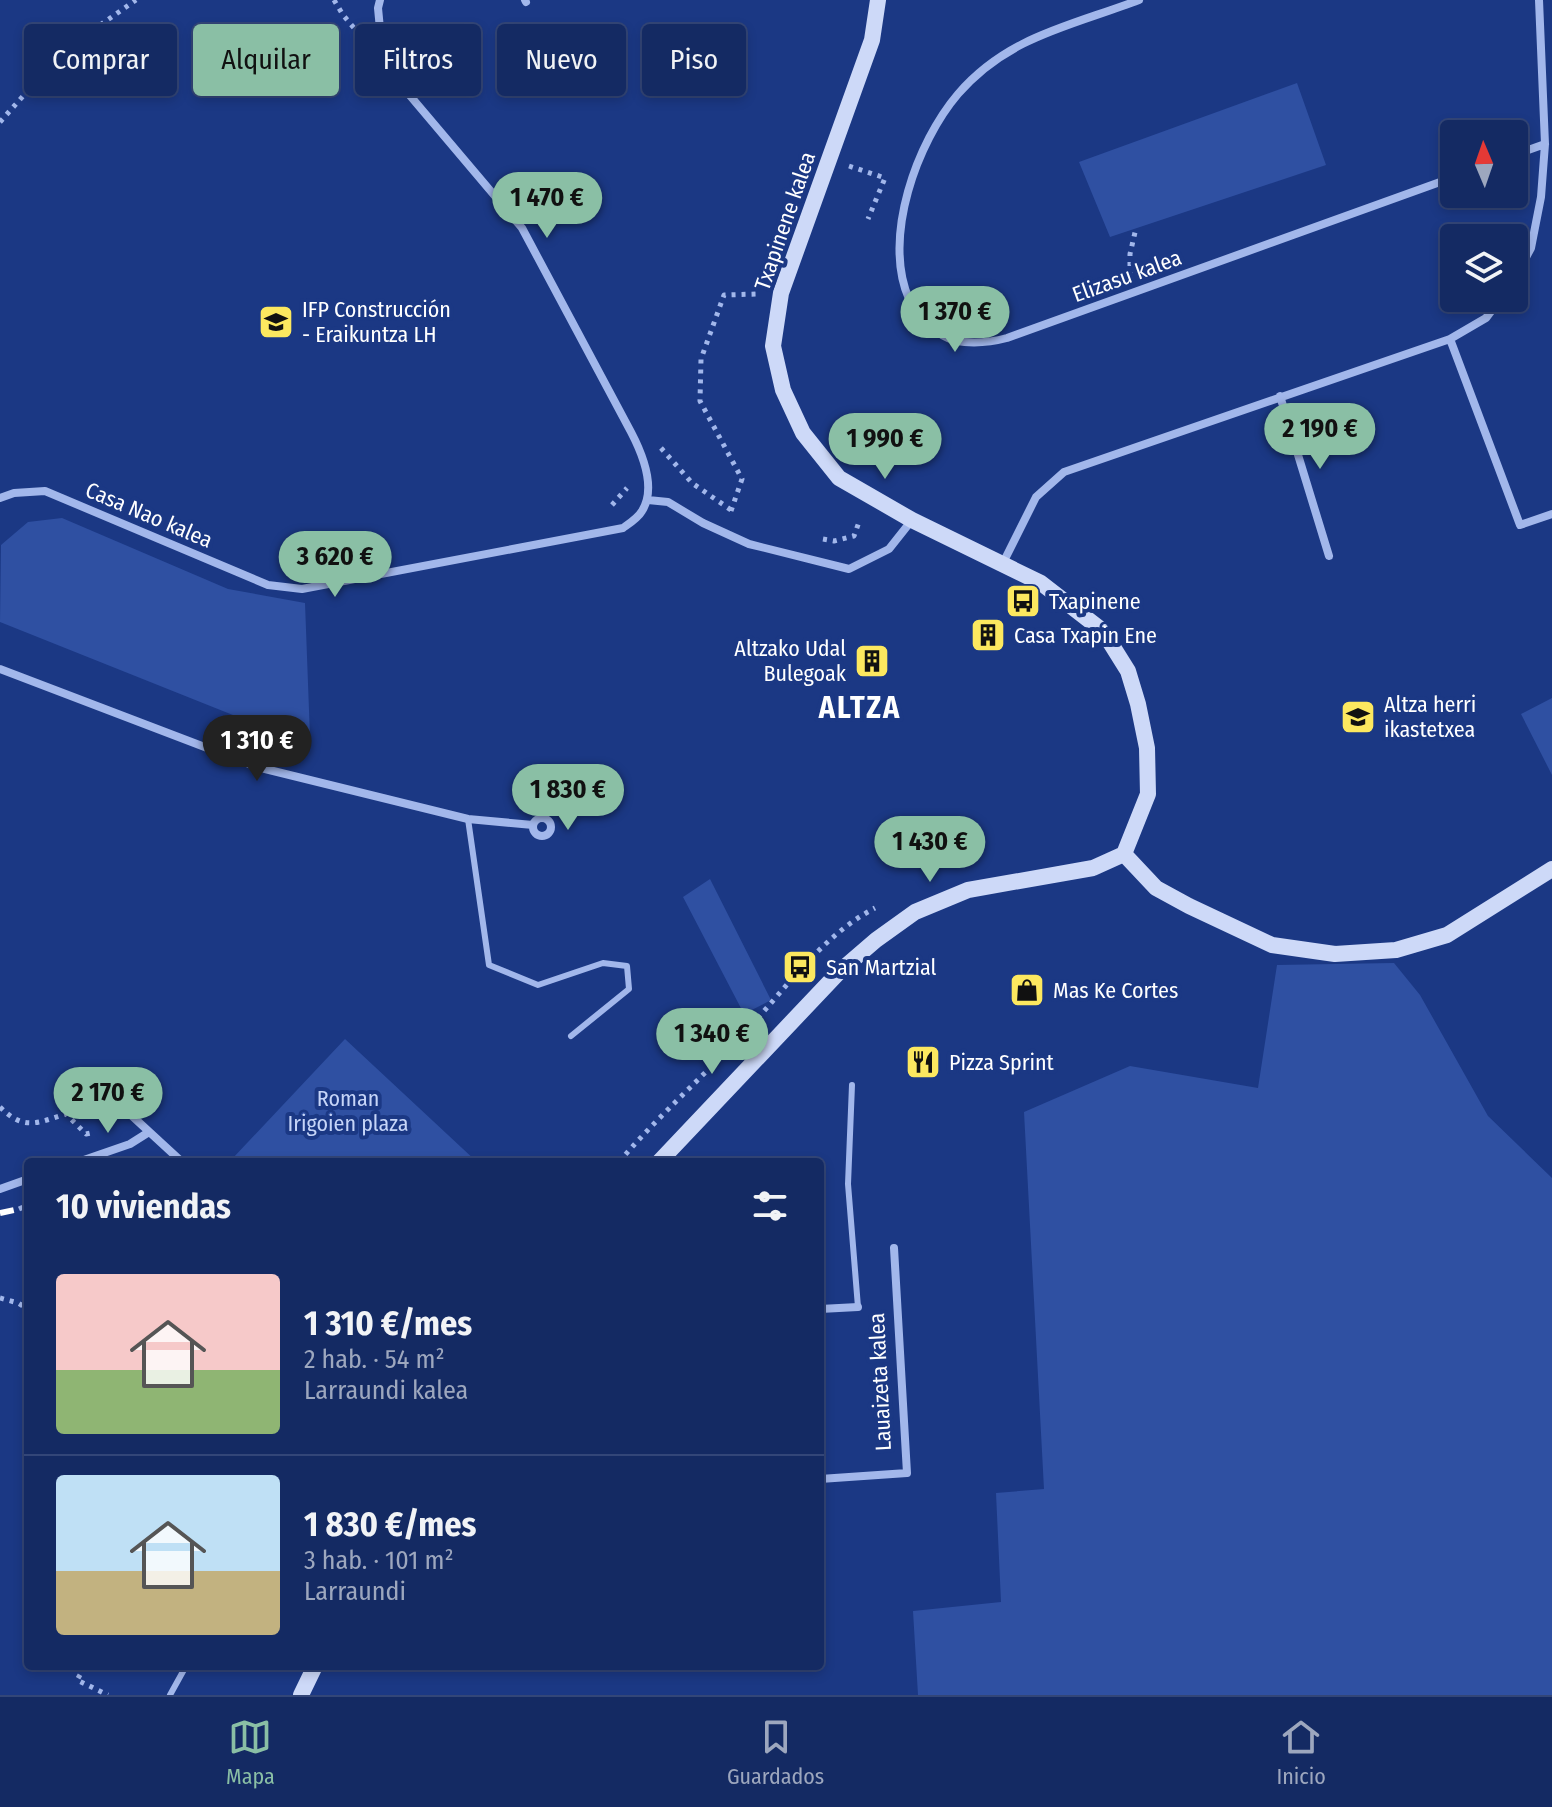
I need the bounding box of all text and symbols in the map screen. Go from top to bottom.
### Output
chip: Comprar [24,24,177,96]
chip: Alquilar [193,24,339,96]
chip: Filtros [355,24,481,96]
chip: Nuevo [497,24,626,96]
chip: Piso [642,24,746,96]
north arrow [1440,120,1528,208]
map controls [1440,120,1528,312]
street label: Txapinene kalea [749,148,821,294]
pin: 1 470 € [473,172,621,240]
text: 1 470 € [510,182,584,213]
button: layers [1440,224,1528,312]
street label: Elizasu kalea [1069,244,1185,308]
pin: 1 370 € [881,286,1029,354]
place label: IFP Construcción - Eraikuntza LH [302,296,451,348]
text: 1 370 € [919,296,991,327]
school or university icon: IFP Construcción - Eraikuntza LH [257,303,295,341]
pin: 2 190 € [1246,403,1394,471]
pin: 1 990 € [811,413,959,481]
text: 2 190 € [1282,413,1358,444]
text: 1 990 € [847,423,923,454]
street label: Casa Nao kalea [81,476,217,554]
pin: 3 620 € [261,531,409,599]
text: 3 620 € [297,541,373,572]
bus stop icon: Txapinene [1004,582,1042,620]
place label: Txapinene [1049,588,1141,615]
building icon: Casa Txapin Ene [969,616,1007,654]
place label: Casa Txapin Ene [1014,622,1157,649]
place label: Altzako Udal Bulegoak [734,635,847,687]
building icon: Altzako Udal Bulegoak [853,642,891,680]
district label: ALTZA [818,690,901,726]
place label: Altza herri ikastetxea [1384,691,1476,743]
school or university icon: Altza herri ikastetxea [1339,698,1377,736]
pin: 1 310 € [183,715,331,783]
text: 1 310 € [221,725,293,756]
pin: 1 830 € [494,764,642,832]
text: 1 830 € [530,774,606,805]
pin: 1 430 € [856,816,1004,884]
text: 1 430 € [892,826,968,857]
bus stop icon: San Martzial [781,948,819,986]
place label: San Martzial [826,954,937,981]
shop icon: Mas Ke Cortes [1008,971,1046,1009]
place label: Mas Ke Cortes [1053,977,1178,1004]
pin: 1 340 € [638,1008,786,1076]
text: 1 340 € [674,1018,750,1049]
restaurant icon: Pizza Sprint [904,1043,942,1081]
place label: Pizza Sprint [949,1049,1055,1076]
pin: 2 170 € [34,1067,182,1135]
text: 2 170 € [72,1077,144,1108]
park label: Roman Irigoien plaza [287,1085,409,1137]
icon: filters [748,1184,792,1228]
text: 10 viviendas [56,1186,231,1227]
text: 1 310 €/mes [304,1303,472,1344]
icon: home [120,1306,216,1402]
street label: Lauaizeta kalea [863,1312,897,1452]
text: 2 hab. · 54 m² [304,1344,445,1375]
text: Larraundi kalea [304,1375,468,1406]
text: 1 830 €/mes [304,1504,476,1545]
icon: home [120,1507,216,1603]
text: 3 hab. · 101 m² [304,1545,454,1576]
text: Larraundi [304,1576,406,1607]
tab: Mapa [226,1715,275,1790]
tab: Guardados [727,1715,824,1790]
tab: Inicio [1276,1715,1326,1790]

